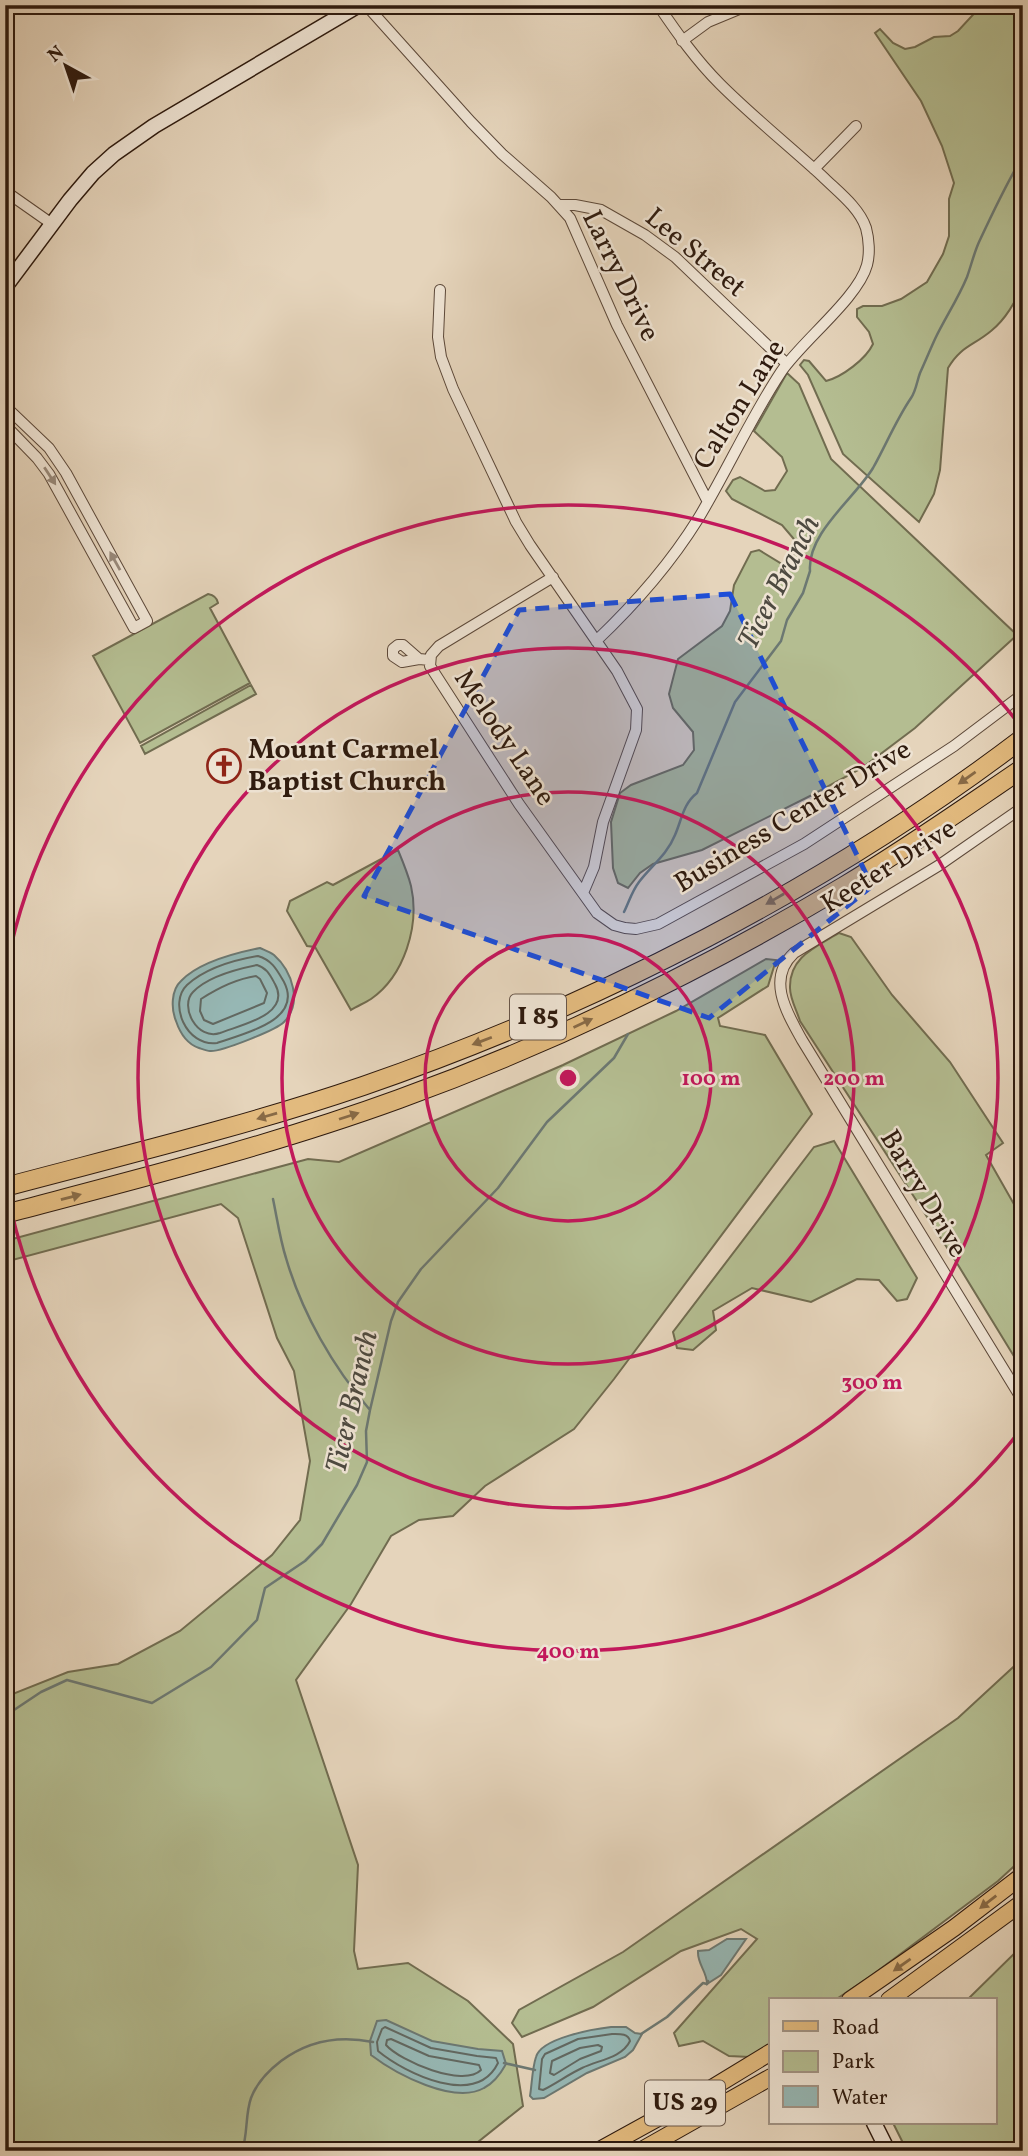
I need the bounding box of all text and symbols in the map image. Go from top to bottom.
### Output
north arrow [32,32,102,102]
text: N [43,40,70,69]
street label: Lee Street [636,199,754,307]
street label: Larry Drive [571,204,669,348]
street label: Calton Lane [685,332,795,478]
one-way arrow [43,467,57,485]
water label: Ticer Branch [728,509,832,657]
one-way arrow [109,551,121,571]
street label: Melody Lane [444,662,564,814]
place label: Mount Carmel Baptist Church [248,731,446,802]
street label: Business Center Drive [667,731,919,903]
church icon: Mount Carmel Baptist Church [205,747,243,785]
one-way arrow [958,771,976,785]
street label: Keeter Drive [814,810,964,924]
one-way arrow [765,893,784,905]
road number: I 85 [510,994,566,1040]
one-way arrow [573,1018,593,1029]
one-way arrow [472,1036,493,1047]
text: 100 m [681,1065,741,1094]
text: 200 m [823,1065,885,1094]
centre of rings [556,1066,580,1090]
one-way arrow [338,1110,359,1121]
one-way arrow [257,1111,278,1121]
street label: Barry Drive [869,1123,977,1265]
one-way arrow [61,1191,82,1201]
water label: Ticer Branch [316,1326,390,1478]
text: 300 m [842,1369,902,1398]
text: 400 m [537,1638,599,1667]
one-way arrow [980,1894,998,1909]
one-way arrow [892,1958,912,1971]
legend [769,1998,996,2124]
text: Road [832,2014,879,2043]
text: Park [832,2048,875,2077]
road number: US 29 [645,2080,725,2126]
text: Water [832,2084,888,2113]

